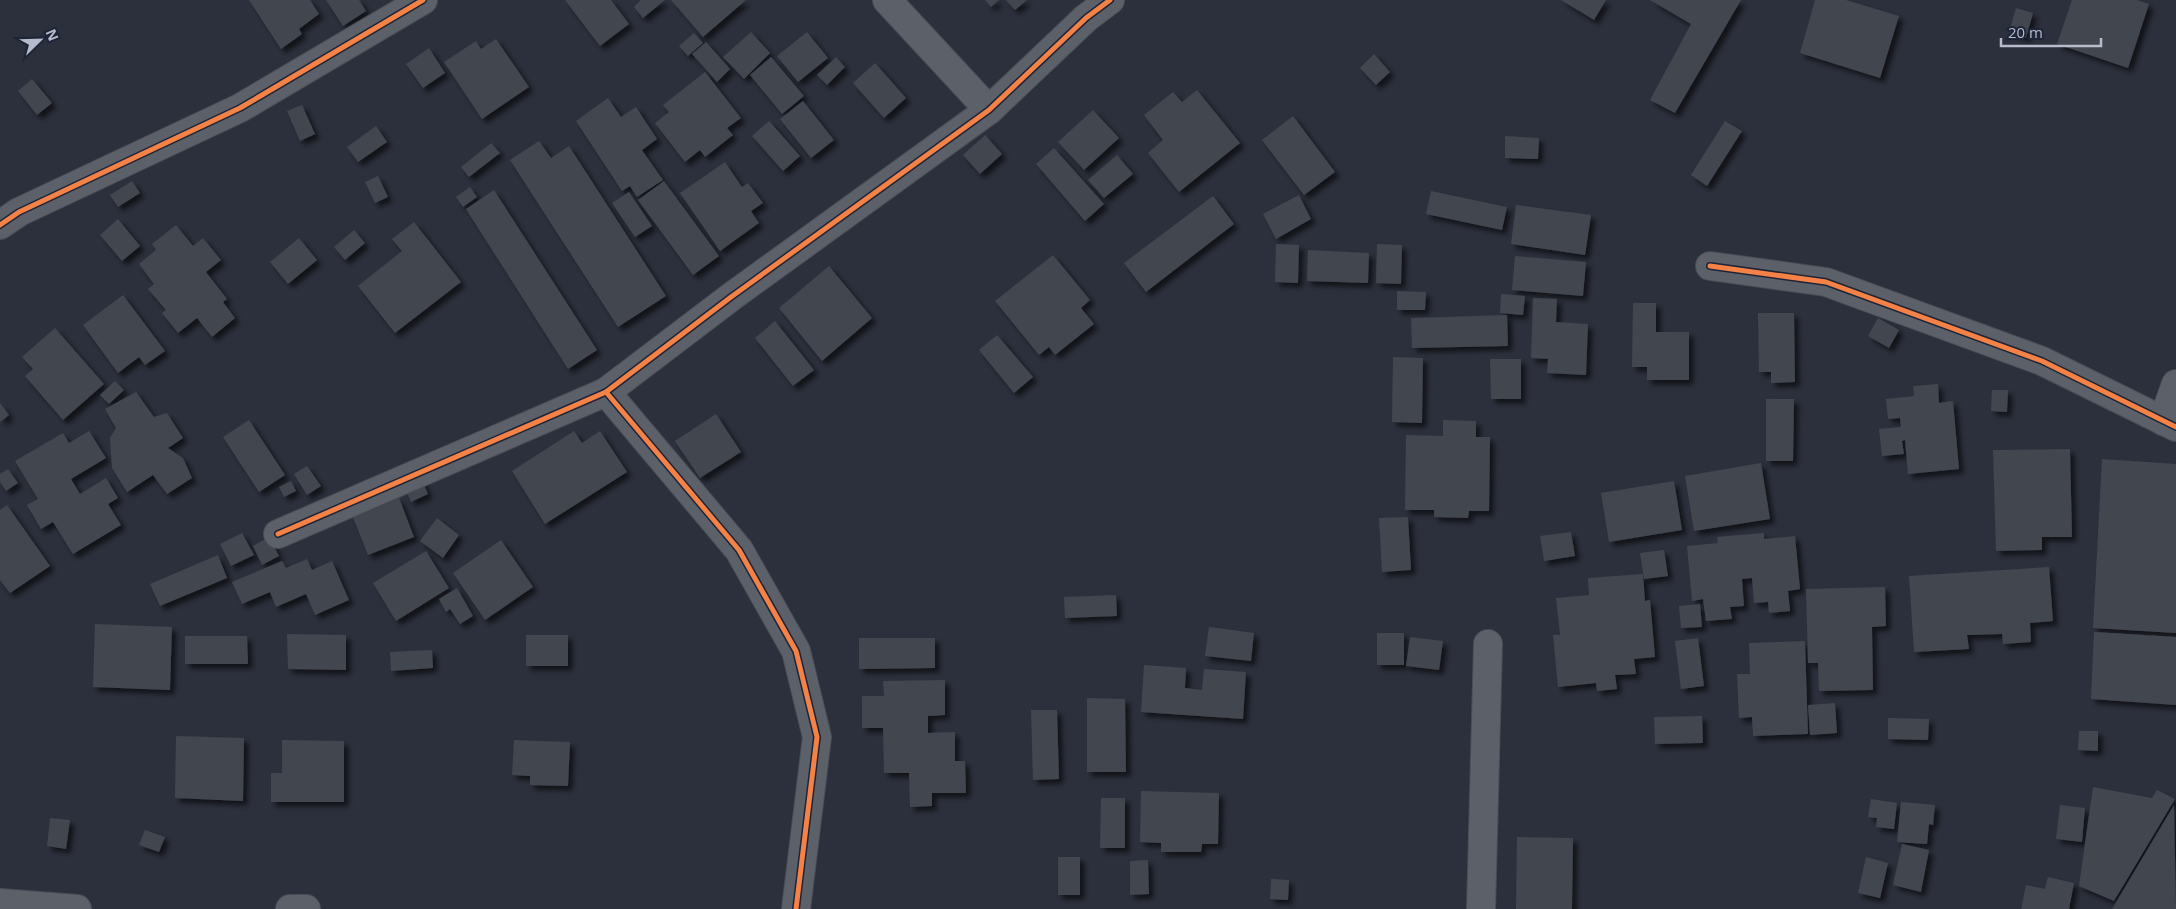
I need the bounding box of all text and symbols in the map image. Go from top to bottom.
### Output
north arrow [15,15,65,65]
scale bar [2001,15,2101,47]
text: 20 m [2008,22,2043,42]
text: N [41,26,63,44]

